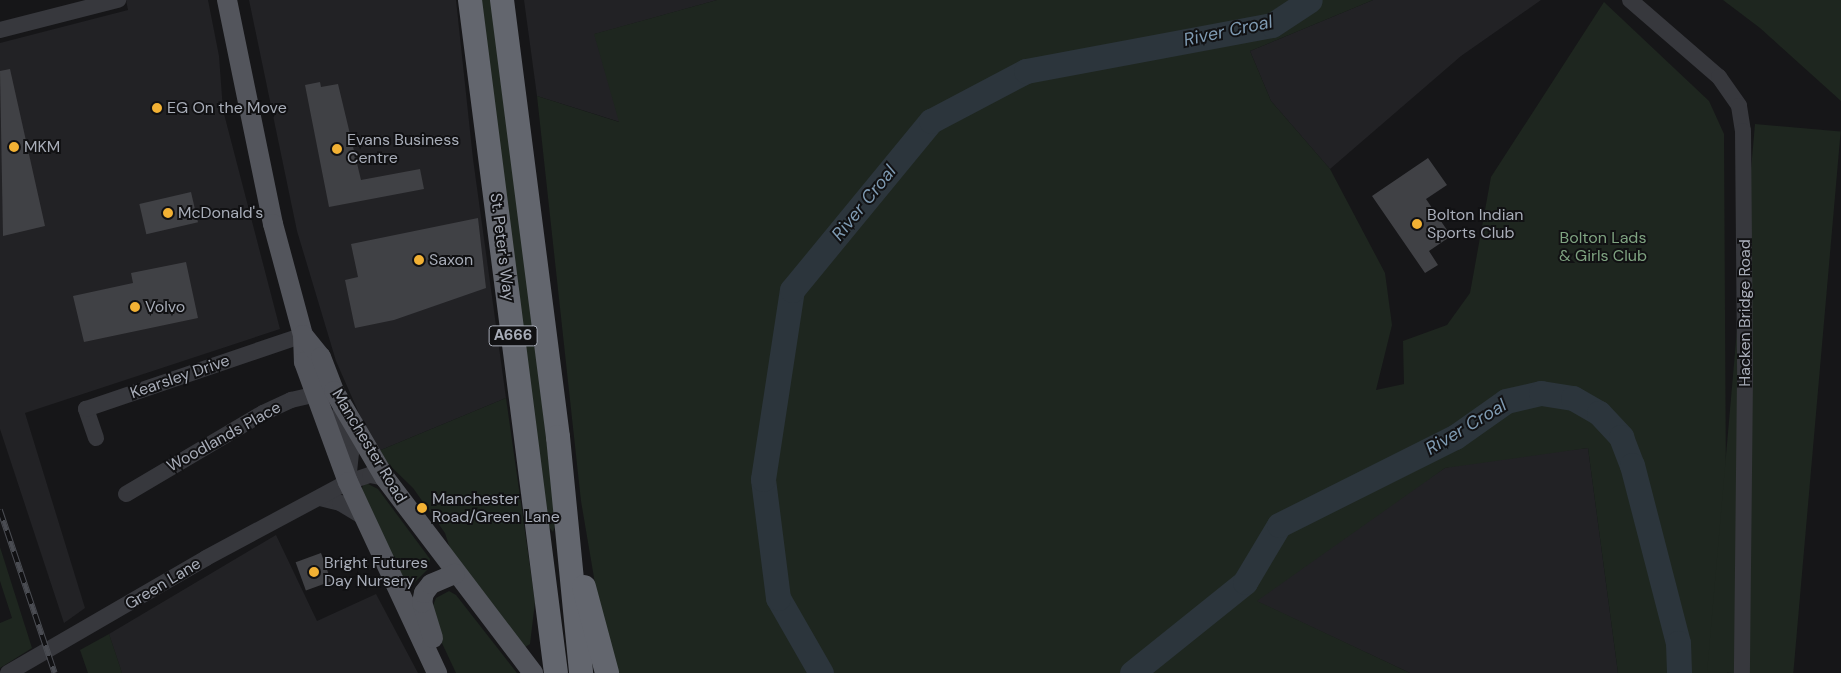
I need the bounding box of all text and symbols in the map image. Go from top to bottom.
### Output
water label: River Croal [1182,11,1274,51]
place label: EG On the Move [167,98,287,118]
marker: EG On the Move [151,102,163,114]
place label: Evans Business Centre [347,130,459,168]
place label: MKM [24,137,60,157]
marker: MKM [8,141,20,153]
marker: Evans Business Centre [331,143,343,155]
water label: River Croal [827,161,901,245]
street label: St. Peter's Way [486,192,518,302]
place label: McDonald's [178,203,263,223]
place label: Bolton Indian Sports Club [1427,205,1523,243]
marker: McDonald's [162,207,174,219]
marker: Bolton Indian Sports Club [1411,218,1423,230]
park label: Bolton Lads & Girls Club [1559,228,1647,266]
street label: Hacken Bridge Road [1735,239,1755,387]
place label: Saxon [429,250,473,270]
marker: Saxon [413,254,425,266]
place label: Volvo [145,297,185,317]
marker: Volvo [129,301,141,313]
road number: A666 [488,324,538,348]
street label: Kearsley Drive [128,351,232,403]
street label: Manchester Road [328,386,410,506]
water label: River Croal [1422,394,1510,460]
street label: Woodlands Place [164,398,284,476]
place label: Manchester Road/Green Lane [432,489,560,527]
marker: Manchester Road/Green Lane [416,502,428,514]
place label: Bright Futures Day Nursery [324,553,428,591]
street label: Green Lane [122,554,204,614]
marker: Bright Futures Day Nursery [308,566,320,578]

